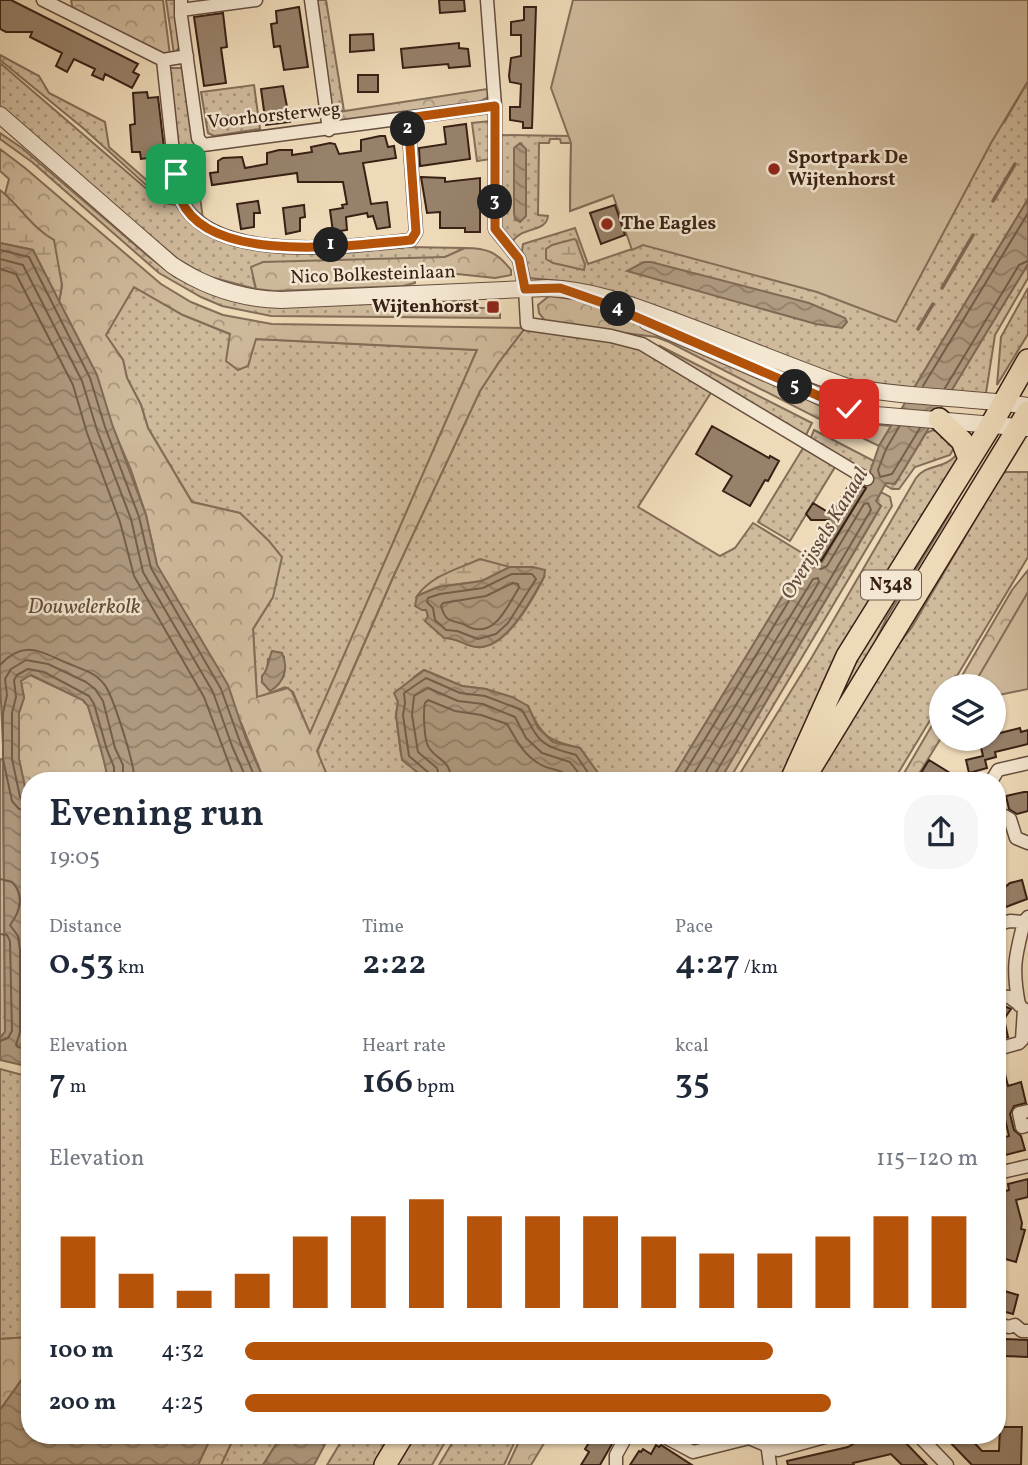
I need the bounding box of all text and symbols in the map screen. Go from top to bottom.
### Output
street label: Voorhorsterweg [206,96,342,136]
pin: 2 [390,111,426,146]
text: 2 [403,115,412,141]
pin [146,144,206,204]
place label: Sportpark De Wijtenhorst [788,145,908,193]
icon: arrive [157,155,195,193]
marker: Sportpark De Wijtenhorst [766,161,782,177]
pin: 3 [477,184,512,220]
text: 3 [490,188,499,214]
place label: The Eagles [621,211,717,237]
marker: The Eagles [599,216,615,232]
pin: 1 [314,228,348,262]
text: 1 [327,231,334,257]
street label: Nico Bolkesteinlaan [290,259,456,291]
pin: 4 [600,292,636,326]
place label: Wijtenhorst [372,294,479,320]
text: 4 [612,295,623,321]
marker: Wijtenhorst [485,299,501,315]
pin: 5 [778,370,812,404]
text: 5 [790,373,799,399]
pin [819,379,879,439]
icon: check [830,390,868,428]
water label: Overijssels Kanaal [774,463,876,605]
road number: N348 [861,570,921,600]
water label: Douwelerkolk [28,593,141,622]
map controls [929,674,1006,751]
button: layers [929,674,1006,751]
text: Evening run [49,789,264,842]
button: share [904,795,978,869]
text: 19:05 [49,842,100,874]
text: Distance [49,914,122,940]
text: Time [362,914,404,940]
text: Pace [675,914,713,940]
text: 0.53 [49,940,114,988]
text: 2:22 [362,940,427,988]
text: 4:27 [675,940,740,988]
text: km [114,955,145,981]
text: /km [740,955,778,981]
text: Elevation [49,1033,128,1059]
text: Heart rate [362,1033,446,1059]
text: kcal [675,1033,709,1059]
text: 7 [49,1059,66,1107]
text: 166 [362,1059,413,1107]
text: 35 [675,1059,710,1107]
text: m [66,1074,86,1100]
text: bpm [413,1074,455,1100]
text: Elevation [49,1143,145,1175]
text: 115–120 m [876,1143,978,1175]
text: 100 m [49,1335,114,1367]
text: 4:32 [161,1335,204,1367]
text: 200 m [49,1387,116,1419]
text: 4:25 [161,1387,204,1419]

